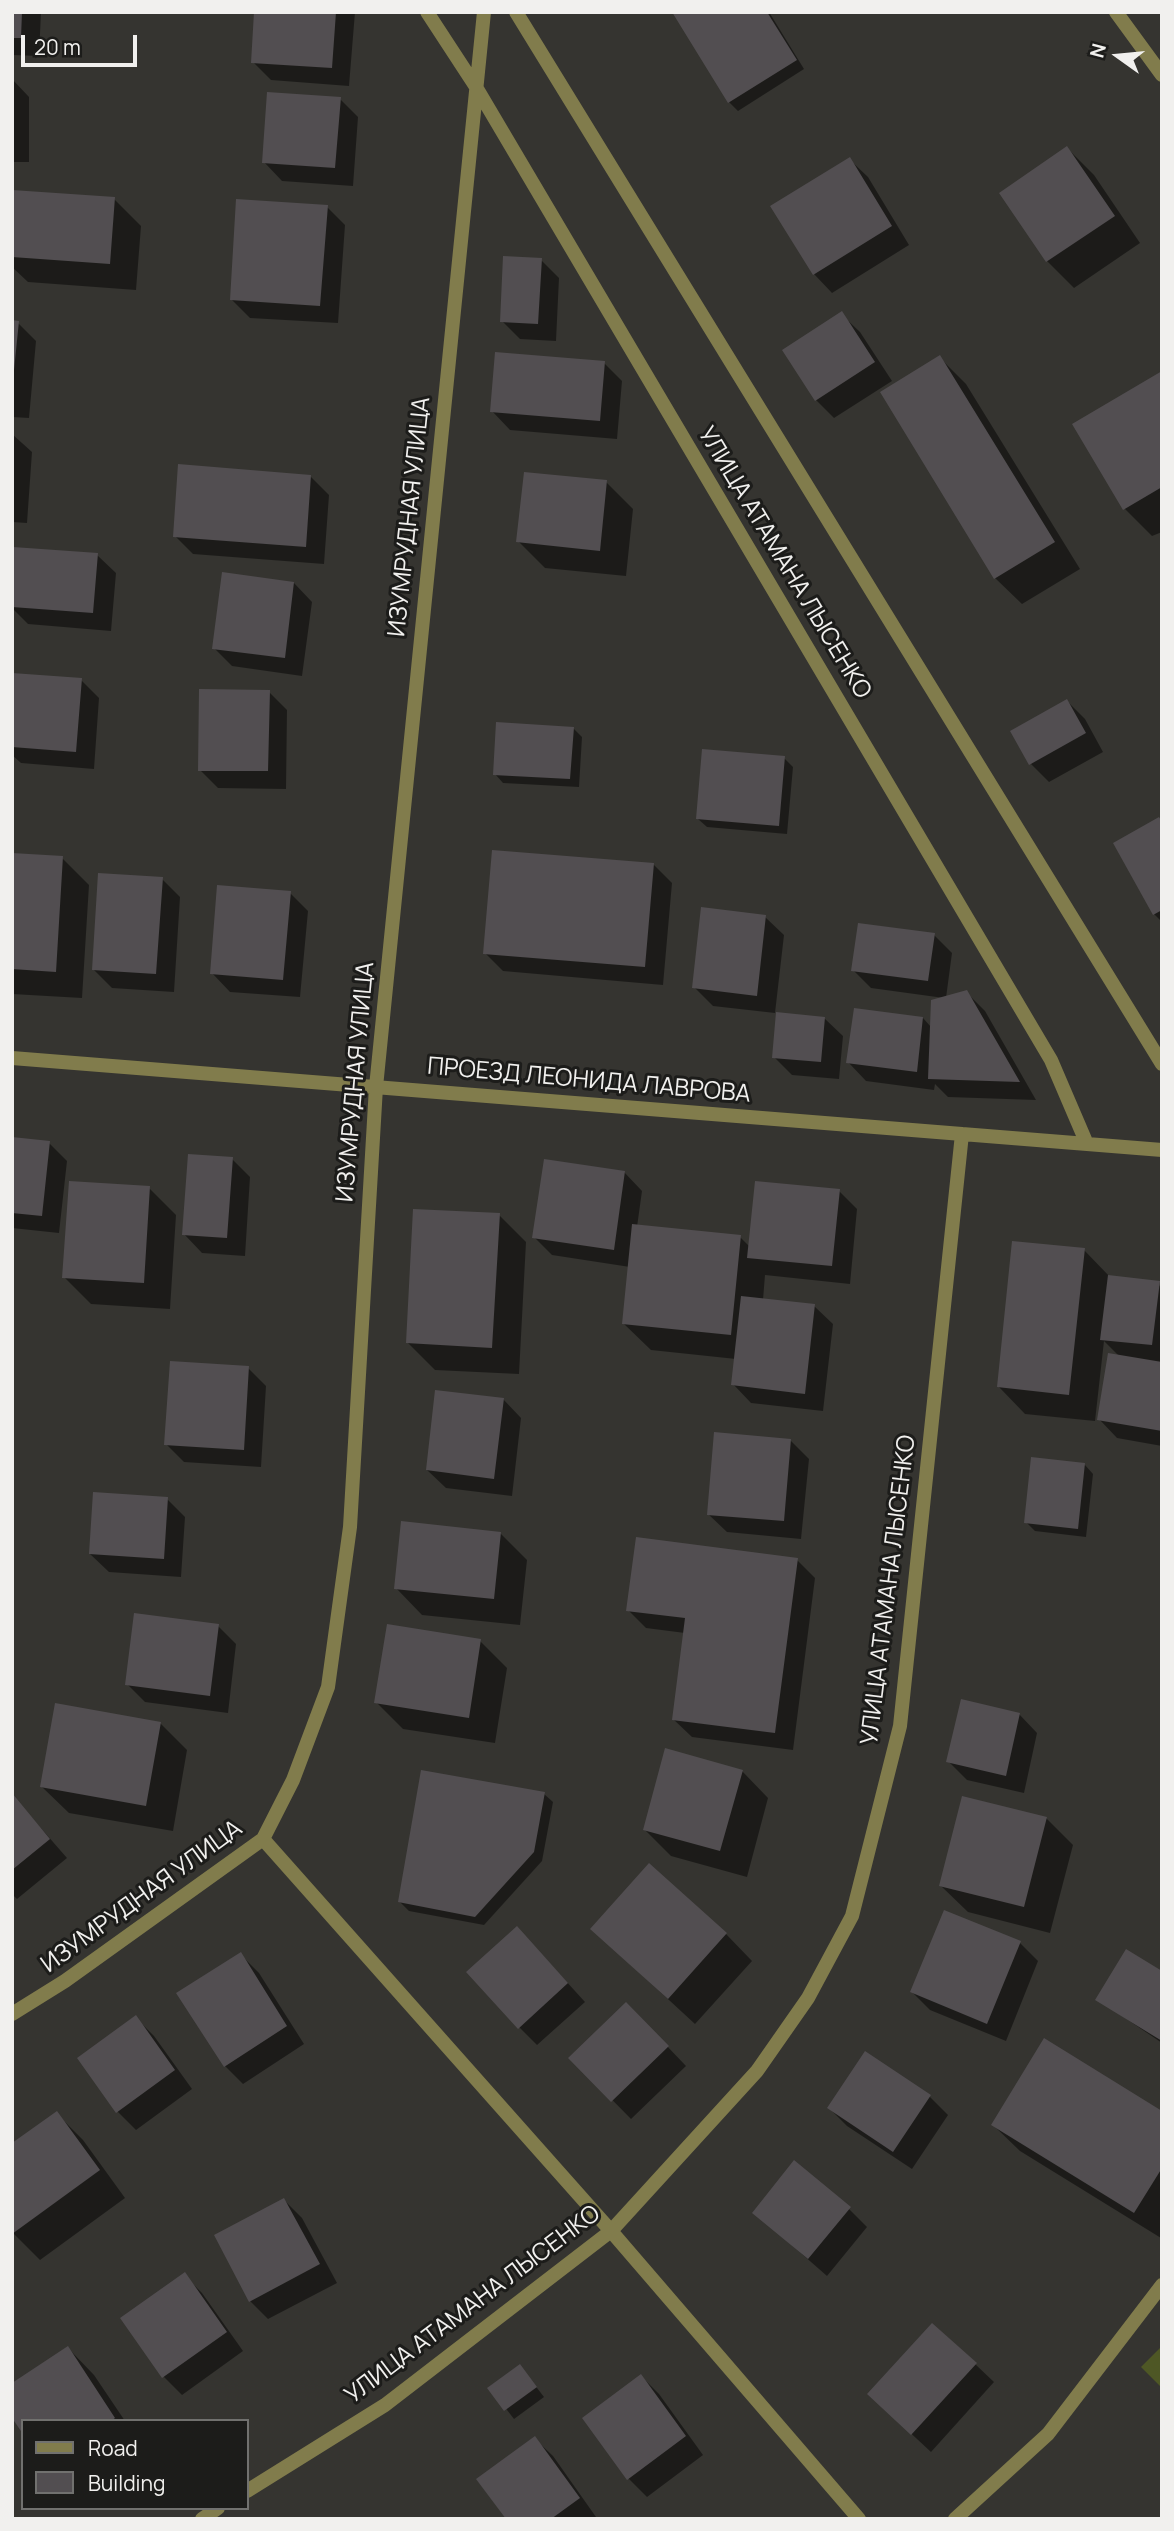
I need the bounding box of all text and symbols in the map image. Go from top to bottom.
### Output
scale bar [24,21,140,65]
north arrow [1083,21,1153,91]
text: 20 m [34,33,81,61]
text: N [1083,41,1112,61]
street label: ИЗУМРУДНАЯ УЛИЦА [383,396,437,638]
street label: УЛИЦА АТАМАНА ЛЫСЕНКО [691,422,877,704]
street label: ИЗУМРУДНАЯ УЛИЦА [331,961,381,1203]
street label: ПРОЕЗД ЛЕОНИДА ЛАВРОВА [426,1053,752,1109]
street label: УЛИЦА АТАМАНА ЛЫСЕНКО [856,1433,922,1747]
street label: ИЗУМРУДНАЯ УЛИЦА [36,1815,248,1979]
street label: УЛИЦА АТАМАНА ЛЫСЕНКО [340,2200,606,2410]
legend [21,2419,248,2510]
text: Road [88,2434,138,2462]
text: Building [88,2469,165,2497]

